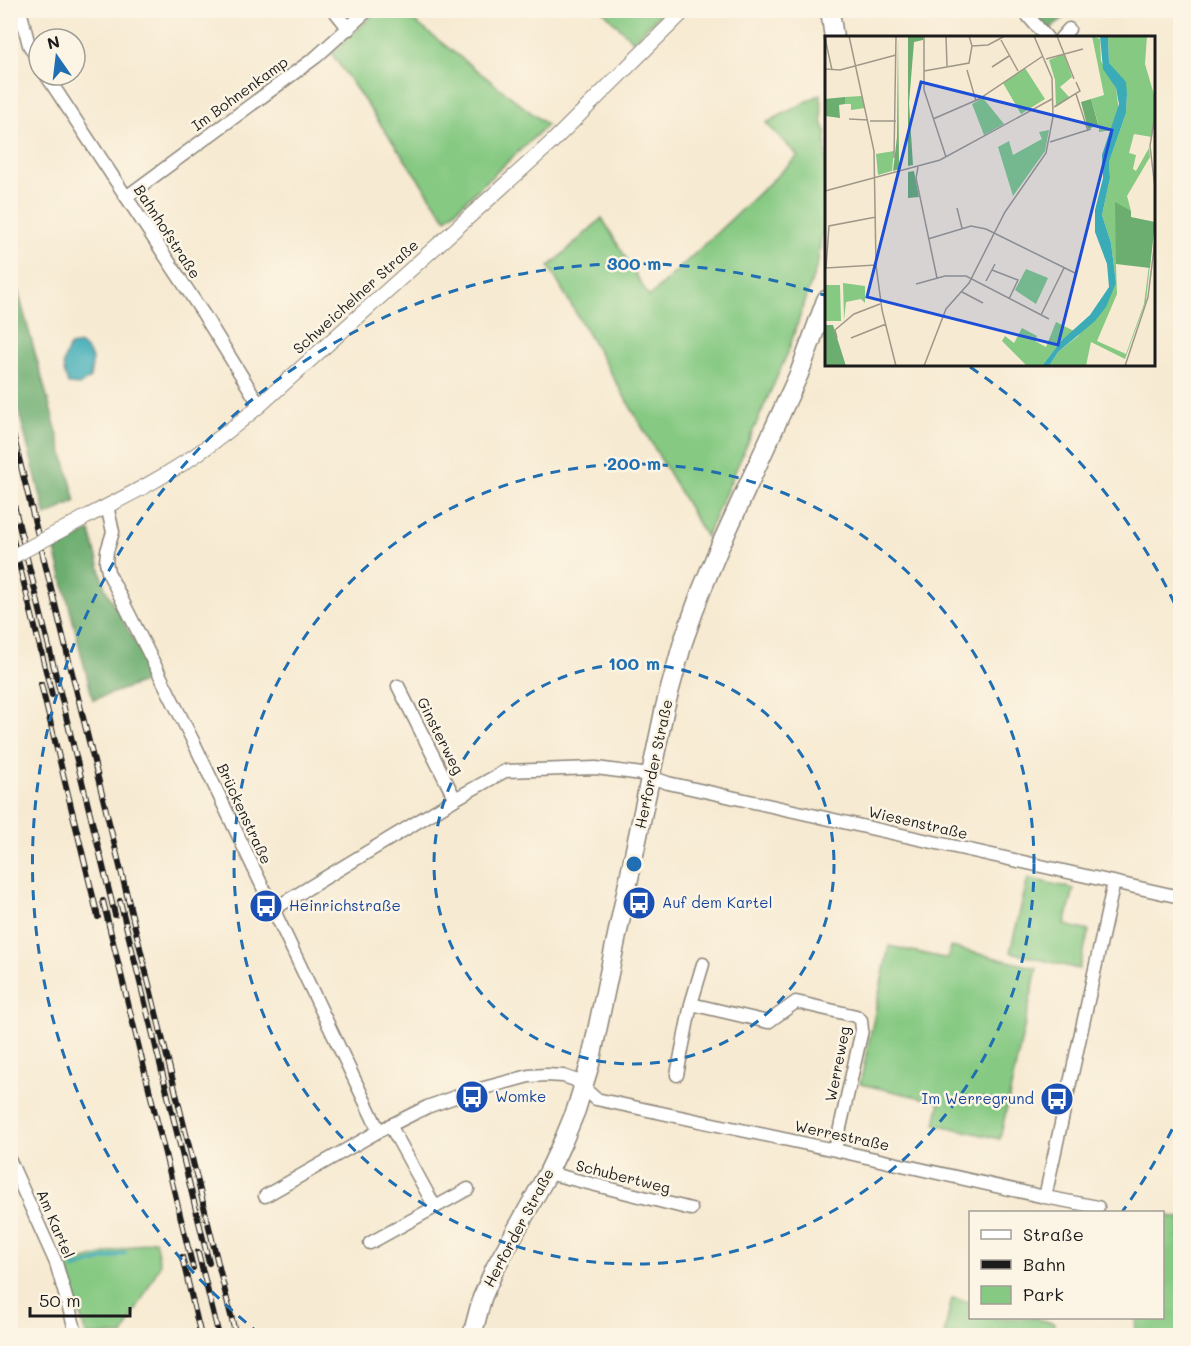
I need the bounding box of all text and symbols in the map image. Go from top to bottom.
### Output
north arrow [27,27,87,87]
text: N [45,30,62,54]
inset map [825,36,1155,366]
street label: Im Bohnenkamp [187,51,292,135]
street label: Bahnhofstraße [130,181,206,282]
street label: Schweichelner Straße [288,235,422,358]
text: 300 m [607,251,661,275]
text: 200 m [607,451,661,475]
text: 100 m [608,651,660,675]
street label: Ginsterweg [413,693,469,778]
street label: Herforder Straße [630,697,676,830]
street label: Brückenstraße [213,760,277,867]
street label: Wiesenstraße [867,801,970,843]
centre of rings [624,854,644,874]
bus stop icon: Auf dem Kartel [621,885,657,921]
bus stop icon: Heinrichstraße [248,888,284,924]
place label: Auf dem Kartel [662,892,772,912]
place label: Heinrichstraße [289,895,401,915]
street label: Werreweg [820,1024,854,1103]
bus stop icon: Womke [454,1079,490,1115]
bus stop icon: Im Werregrund [1039,1081,1075,1117]
place label: Womke [495,1086,546,1106]
place label: Im Werregrund [922,1088,1034,1108]
street label: Werrestraße [793,1115,891,1155]
street label: Schubertweg [574,1155,673,1197]
street label: Herforder Straße [478,1165,558,1290]
street label: Am Kartel [32,1186,79,1261]
legend [969,1211,1164,1319]
text: Straße [1023,1222,1084,1246]
text: Bahn [1023,1252,1066,1276]
scale bar [30,1280,130,1318]
text: Park [1023,1282,1064,1306]
text: 50 m [39,1288,81,1312]

